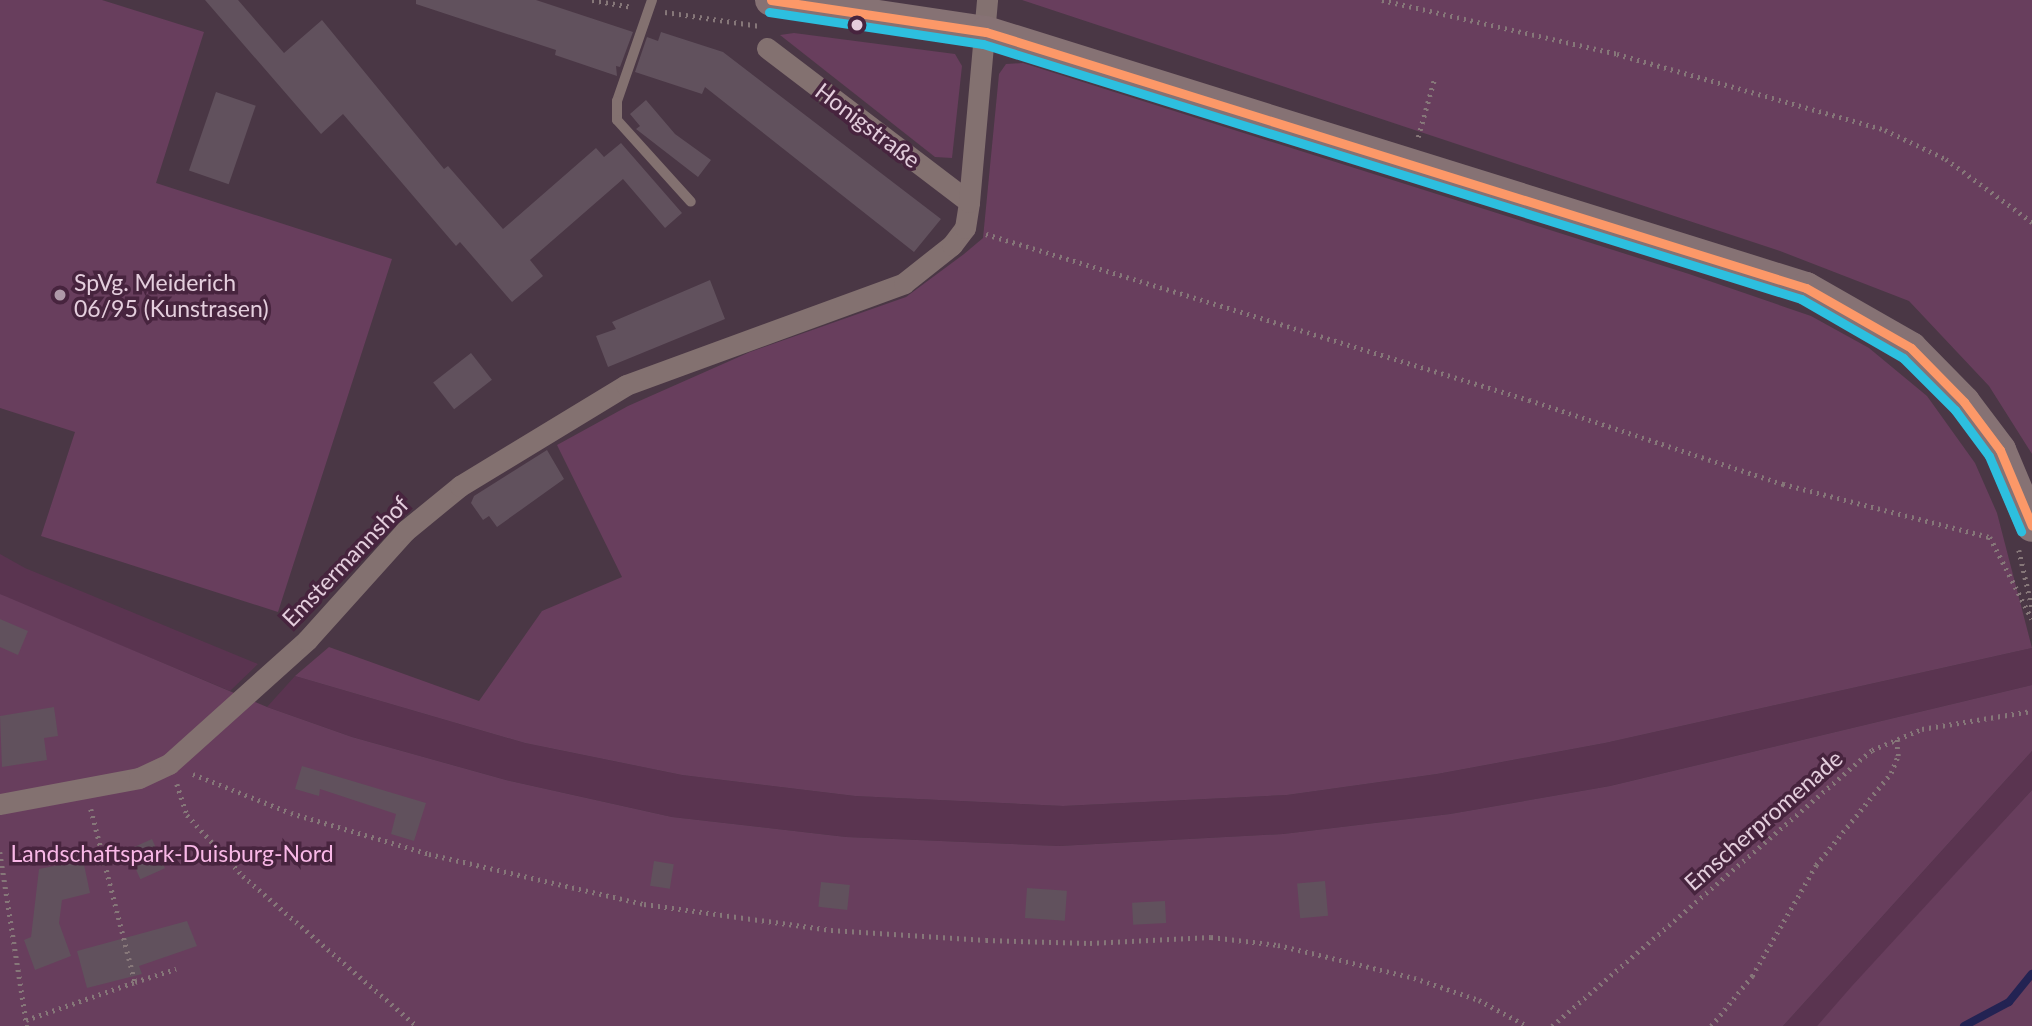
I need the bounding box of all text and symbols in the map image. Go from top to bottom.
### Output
unlabelled marker [850,18,864,32]
street label: Honigstraße [810,77,926,173]
place label: SpVg. Meiderich 06/95 (Kunstrasen) [74,268,269,322]
marker: SpVg. Meiderich 06/95 (Kunstrasen) [52,287,68,303]
street label: Emstermannshof [276,490,414,632]
street label: Emscherpromenade [1678,744,1848,896]
park label: Landschaftspark-Duisburg-Nord [10,839,334,867]

